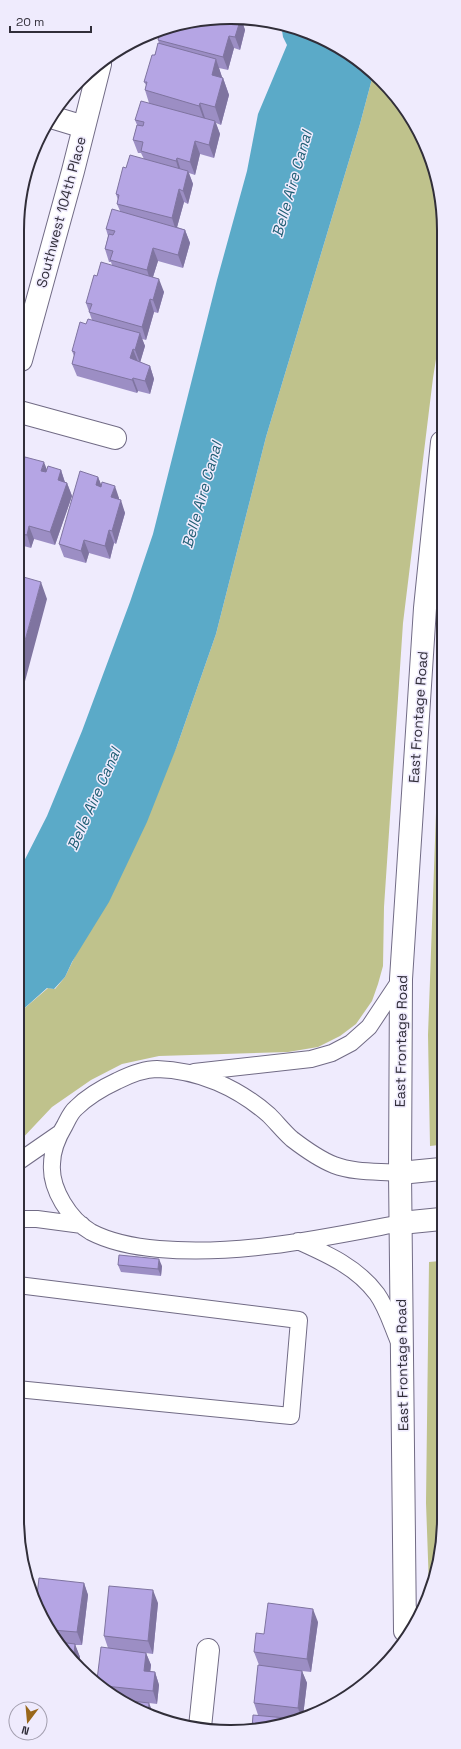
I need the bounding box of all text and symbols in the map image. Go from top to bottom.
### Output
scale bar [10,8,91,34]
text: 20 m [16,14,44,30]
water label: Belle Aire Canal [267,126,316,239]
street label: Southwest 104th Place [32,134,90,290]
water label: Belle Aire Canal [177,437,226,550]
street label: East Frontage Road [404,650,432,784]
water label: Belle Aire Canal [63,743,125,853]
street label: East Frontage Road [391,975,411,1107]
street label: East Frontage Road [392,1299,412,1431]
north arrow [8,1701,48,1741]
text: N [20,1723,31,1738]

